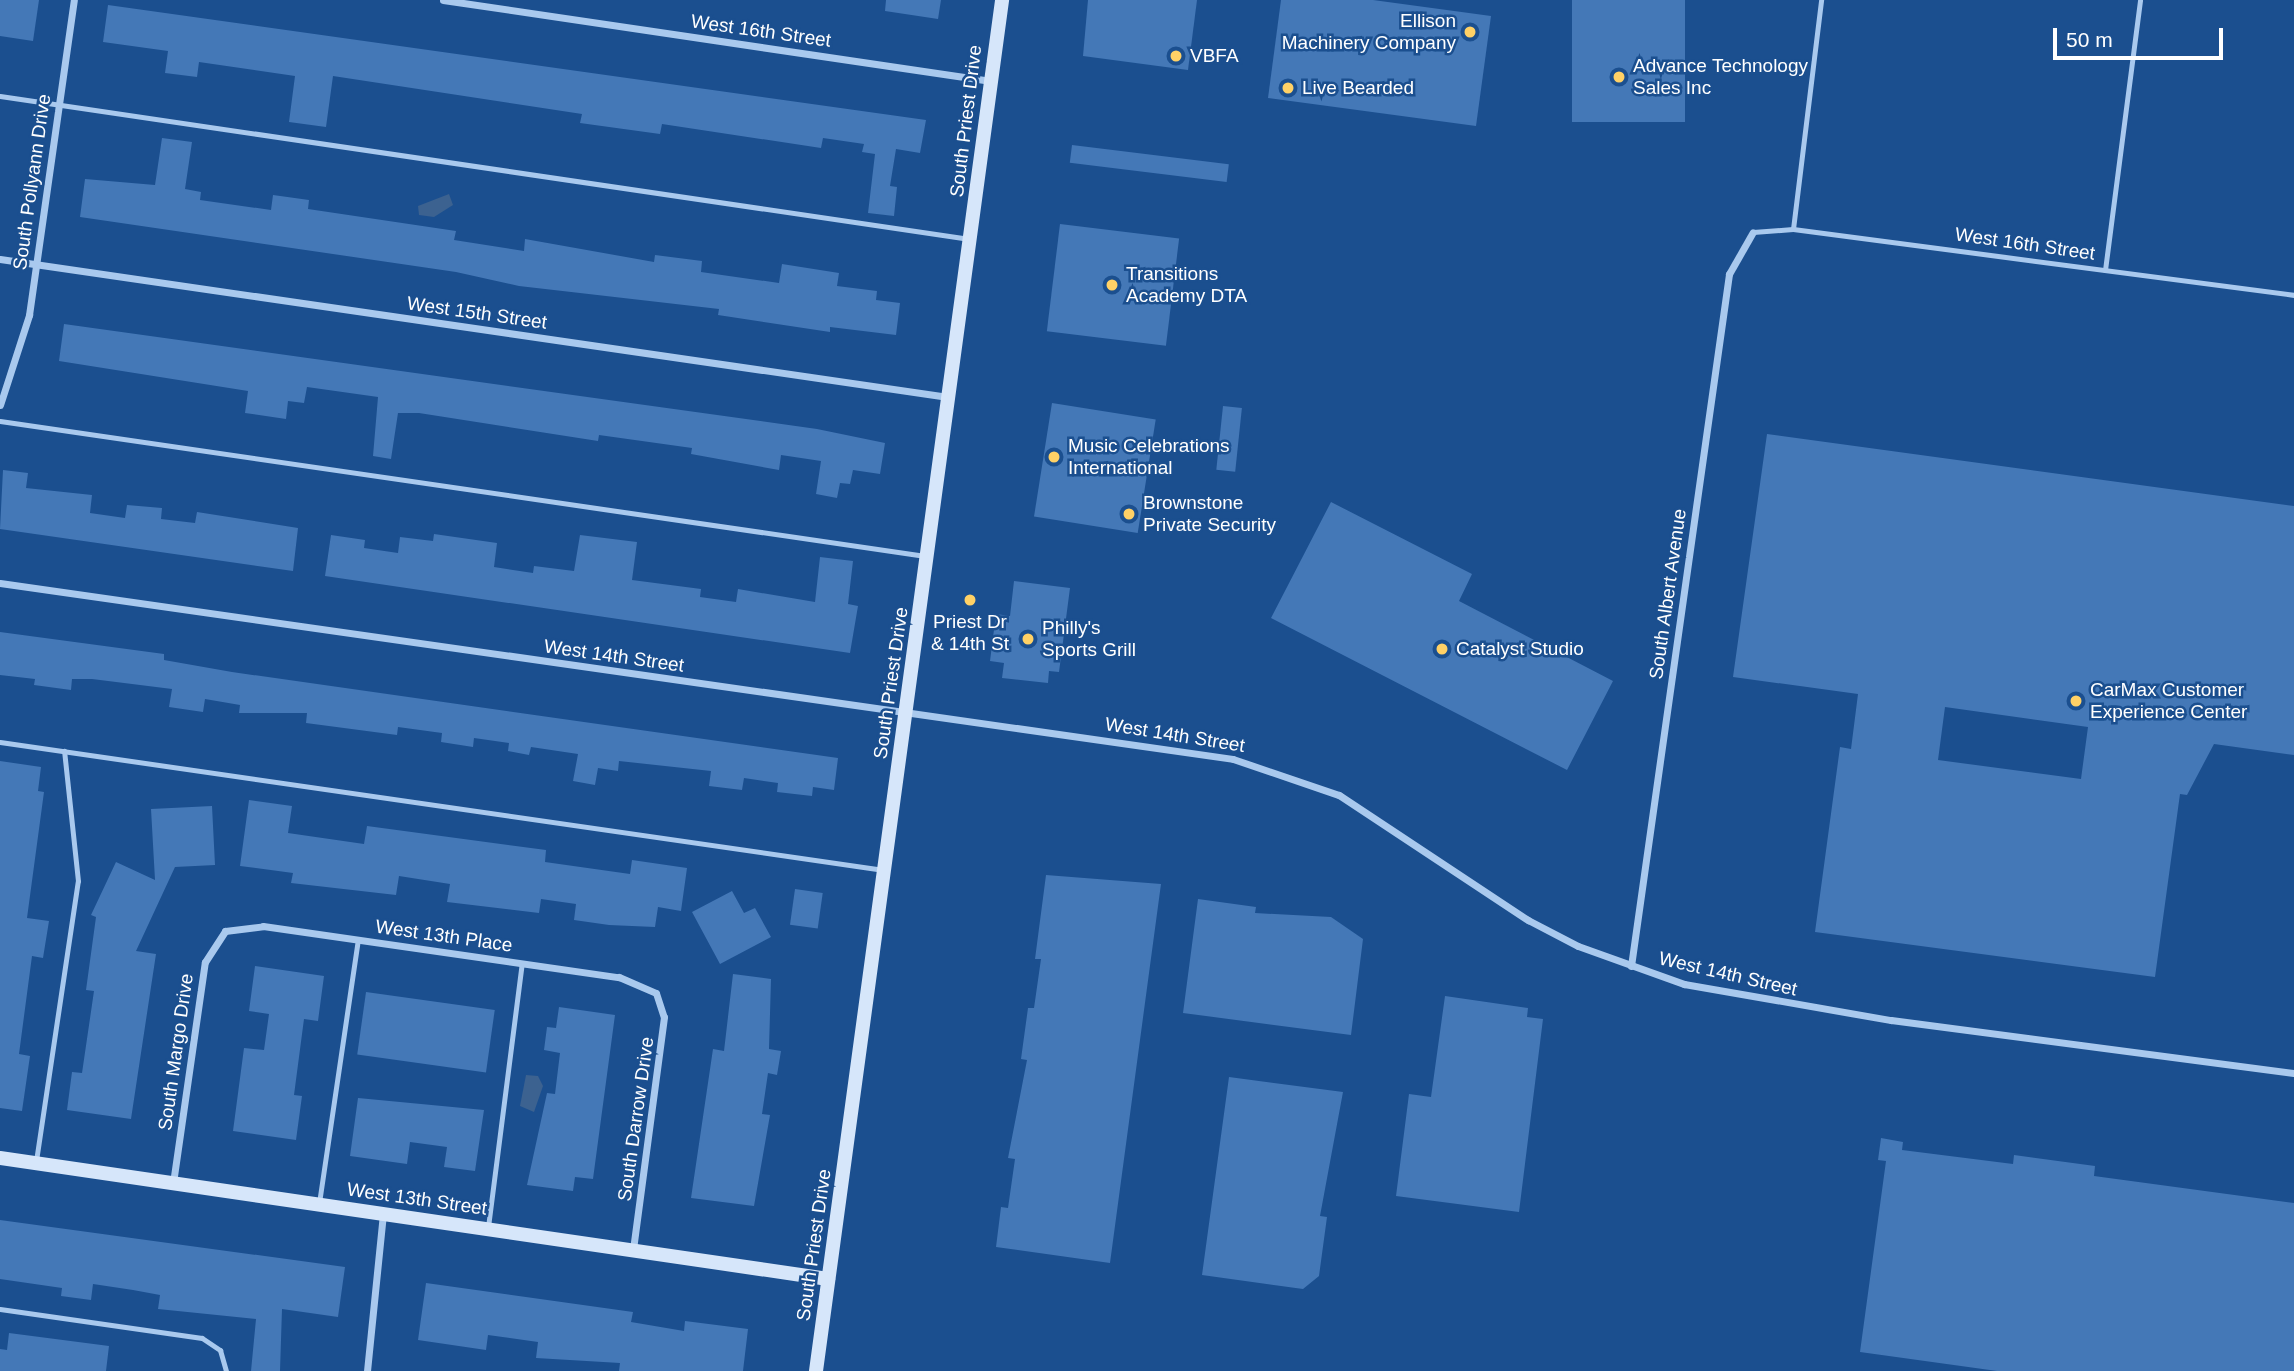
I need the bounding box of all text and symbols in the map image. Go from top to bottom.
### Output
street label: West 16th Street [690,10,832,52]
place label: Ellison Machinery Company [1282,10,1456,54]
scale bar [2056,14,2226,58]
marker: Ellison Machinery Company [1462,24,1478,40]
text: 50 m [2066,28,2113,51]
street label: South Priest Drive [945,44,987,198]
place label: VBFA [1190,45,1239,67]
marker: VBFA [1168,48,1184,64]
place label: Advance Technology Sales Inc [1633,55,1808,99]
marker: Advance Technology Sales Inc [1611,69,1627,85]
place label: Live Bearded [1302,77,1414,99]
marker: Live Bearded [1280,80,1296,96]
street label: South Pollyann Drive [8,93,56,271]
street label: West 16th Street [1954,223,2096,265]
place label: Transitions Academy DTA [1126,263,1247,307]
marker: Transitions Academy DTA [1104,277,1120,293]
street label: West 15th Street [406,292,548,334]
place label: Music Celebrations International [1068,435,1230,479]
marker: Music Celebrations International [1046,449,1062,465]
place label: Brownstone Private Security [1143,492,1276,536]
marker: Brownstone Private Security [1121,506,1137,522]
street label: South Albert Avenue [1645,506,1691,682]
marker: Priest Dr & 14th St [962,592,978,608]
street label: South Priest Drive [869,606,913,760]
place label: Priest Dr & 14th St [931,611,1009,655]
place label: Philly's Sports Grill [1042,617,1136,661]
marker: Philly's Sports Grill [1020,631,1036,647]
street label: West 14th Street [543,635,685,677]
place label: Catalyst Studio [1456,638,1584,660]
marker: Catalyst Studio [1434,641,1450,657]
place label: CarMax Customer Experience Center [2090,679,2247,723]
marker: CarMax Customer Experience Center [2068,693,2084,709]
street label: West 14th Street [1104,713,1246,757]
street label: West 13th Place [374,915,514,957]
street label: West 14th Street [1657,947,1799,1001]
street label: South Margo Drive [154,972,198,1132]
street label: South Darrow Drive [613,1035,659,1203]
street label: South Priest Drive [792,1168,836,1322]
street label: West 13th Street [346,1178,488,1220]

